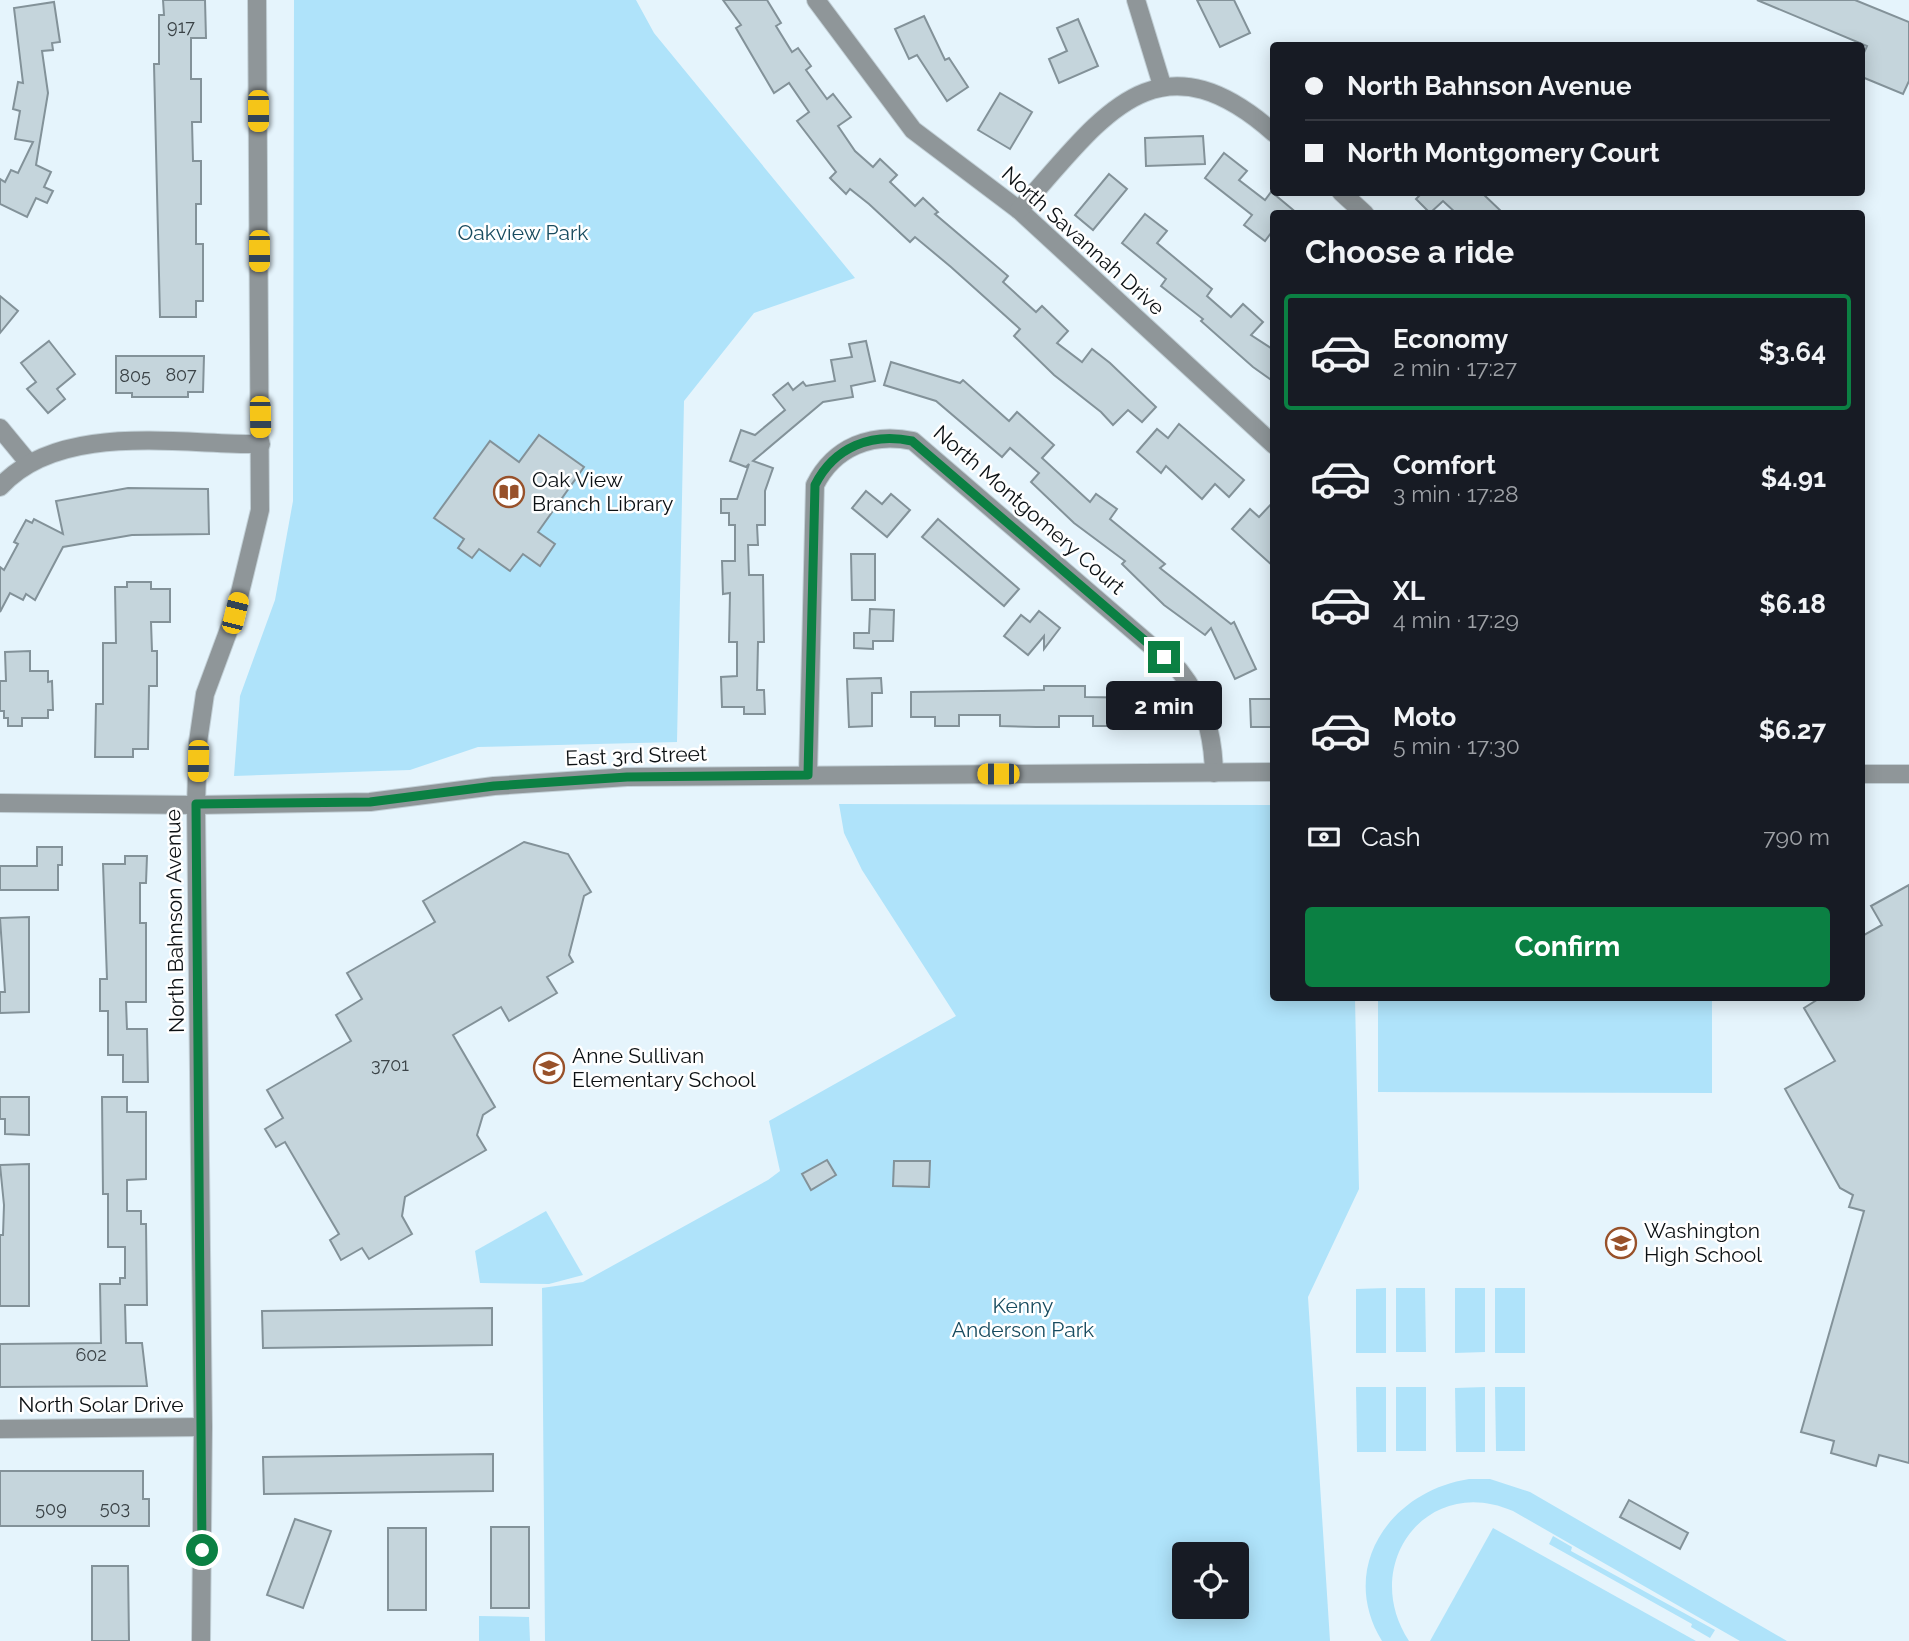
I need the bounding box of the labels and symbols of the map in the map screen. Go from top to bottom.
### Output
house number: 917 [167,16,195,37]
car [248,90,269,132]
street label: North Savannah Drive [997,161,1170,320]
park label: Oakview Park [458,220,588,245]
car [249,230,270,272]
house number: 807 [165,364,197,385]
house number: 805 [119,365,151,386]
car [250,396,271,438]
street label: North Montgomery Court [929,420,1130,599]
place label: Oak View Branch Library [532,467,673,516]
library icon: Oak View Branch Library [492,475,526,509]
car [220,590,251,636]
route end [1148,641,1180,673]
callout: 2 min [1106,682,1222,730]
car [188,740,209,782]
street label: East 3rd Street [565,741,707,770]
car [978,764,1020,785]
street label: North Bahnson Avenue [160,809,189,1033]
place label: Anne Sullivan Elementary School [572,1043,756,1092]
school or university icon: Anne Sullivan Elementary School [532,1051,566,1085]
house number: 3701 [371,1054,409,1075]
place label: Washington High School [1644,1218,1762,1267]
school or university icon: Washington High School [1604,1226,1638,1260]
park label: Kenny Anderson Park [952,1293,1094,1342]
house number: 602 [75,1344,107,1365]
street label: North Solar Drive [18,1392,184,1417]
house number: 503 [100,1497,130,1518]
house number: 509 [35,1498,67,1519]
route start [186,1534,218,1566]

